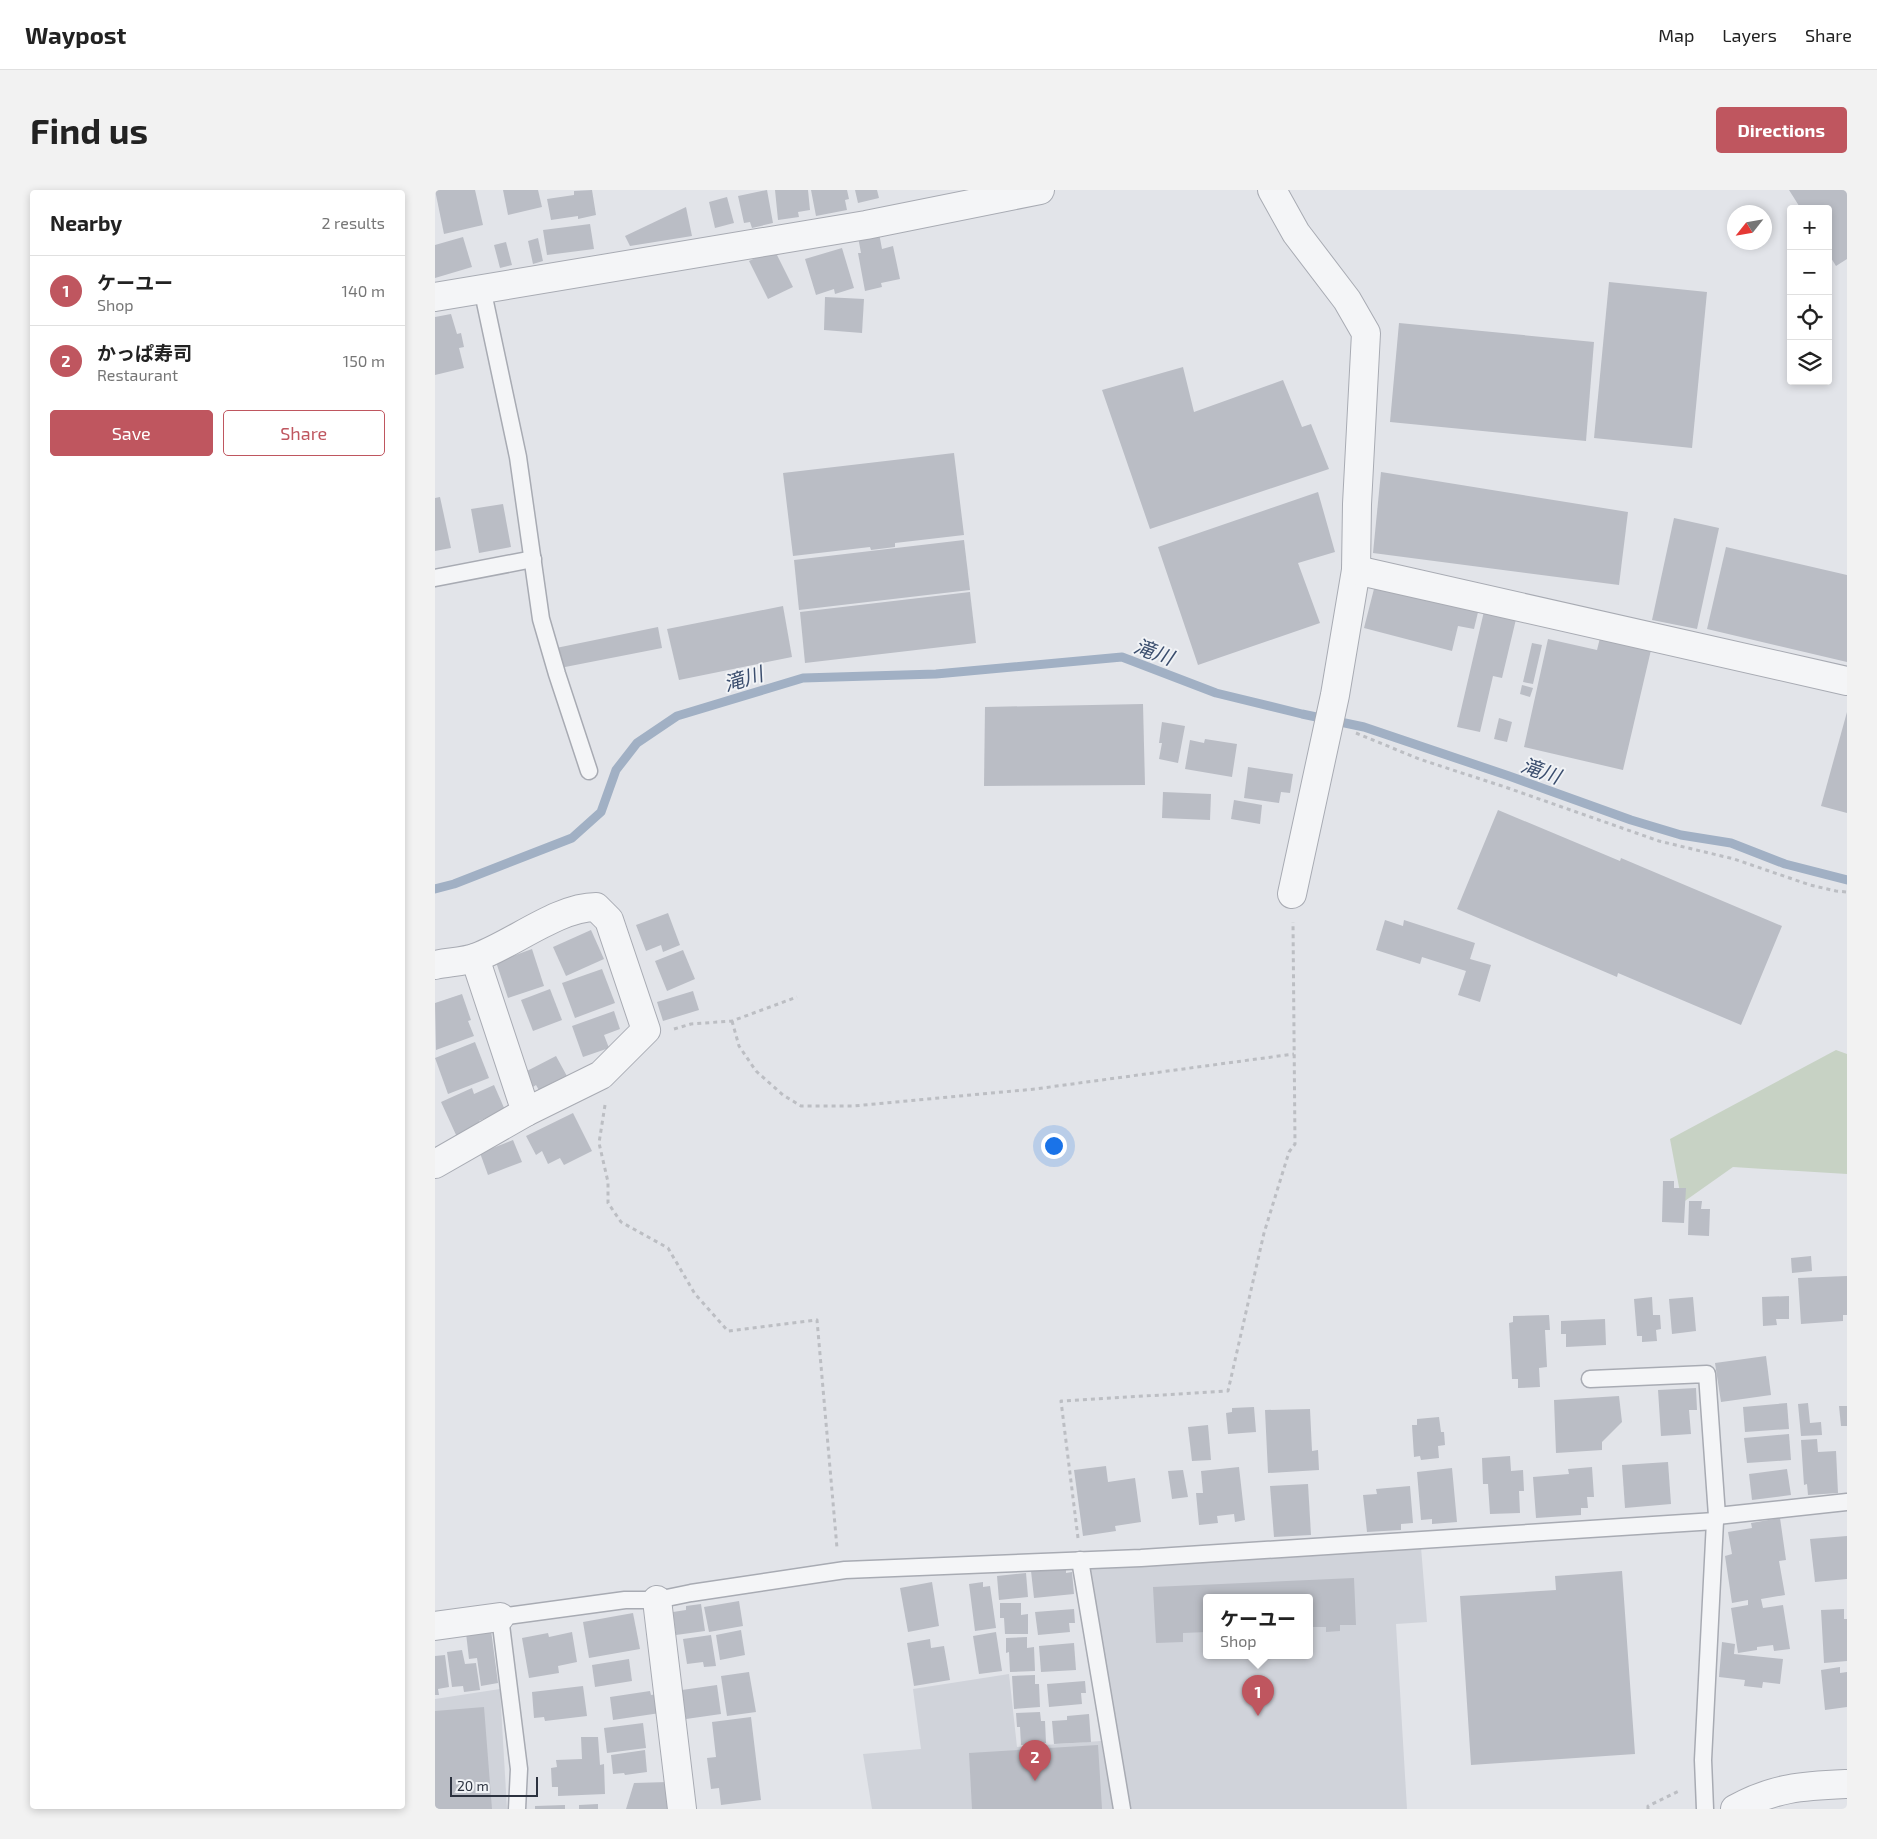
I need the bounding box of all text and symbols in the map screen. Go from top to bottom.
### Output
text: Waypost [25,20,126,49]
text: Map [1658,24,1694,46]
text: Layers [1722,24,1777,46]
text: Share [1805,24,1852,46]
button: Directions [1716,107,1847,153]
text: Find us [30,109,148,151]
north arrow [1727,205,1772,250]
map controls [1787,205,1832,385]
button: + [1787,205,1832,250]
text: Nearby [50,210,122,235]
text: 2 results [322,213,385,232]
button: − [1787,250,1832,295]
text: ケーユー [97,271,173,294]
text: 1 [63,281,69,300]
text: 140 m [342,281,385,300]
text: Shop [97,295,134,314]
button: locate [1787,295,1832,340]
button: layers [1787,340,1832,385]
text: かっぱ寿司 [97,341,192,364]
text: 2 [61,351,71,370]
text: 150 m [343,351,385,370]
text: Restaurant [97,365,178,384]
button: Save [50,410,213,456]
button: Share [223,410,385,456]
water label: 滝川 [1131,633,1179,670]
water label: 滝川 [720,660,768,695]
water label: 滝川 [1518,752,1566,789]
your location [1041,1133,1067,1159]
popup [1203,1594,1313,1659]
text: ケーユー [1220,1607,1296,1630]
text: Shop [1220,1631,1257,1650]
pin: 1 [1242,1675,1274,1716]
pin: 2 [1019,1740,1051,1781]
scale bar [450,1774,537,1797]
text: 20 m [457,1777,489,1794]

